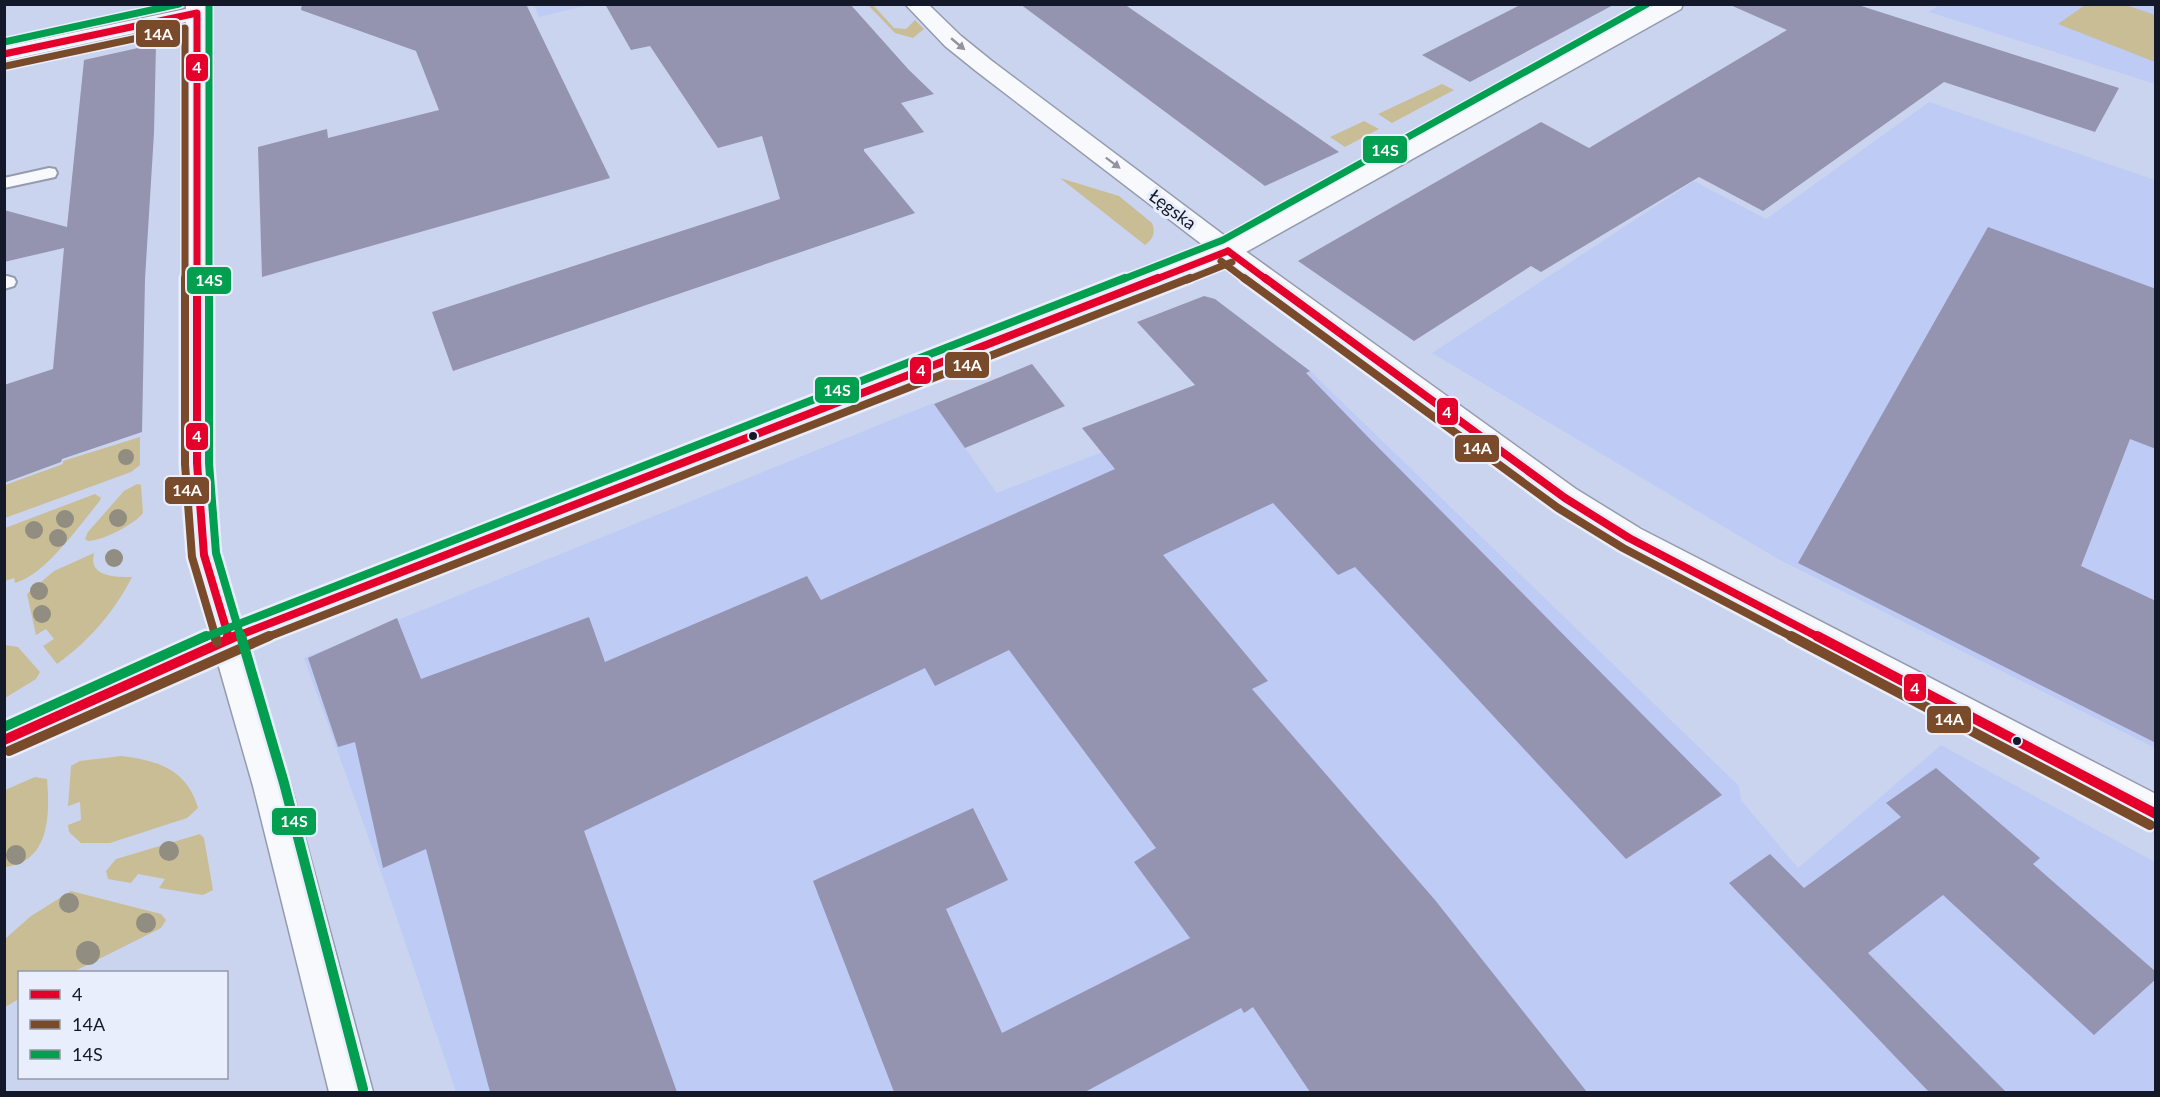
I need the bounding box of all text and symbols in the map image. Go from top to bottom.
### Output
line badge: 14A [135,19,181,48]
text: 14A [143,24,174,43]
one-way arrow [950,38,966,51]
line badge: 4 [185,53,209,82]
text: 4 [192,57,202,76]
line badge: 14S [1362,135,1408,164]
text: 14S [1371,140,1399,159]
one-way arrow [1105,156,1120,168]
street label: Łęgska [1145,184,1201,234]
line badge: 14S [186,266,232,295]
text: 14S [195,270,223,289]
line badge: 14A [944,351,990,379]
text: 14A [952,355,983,374]
line badge: 4 [909,356,932,385]
text: 4 [916,360,926,379]
line badge: 14S [814,376,860,404]
text: 14S [823,380,851,399]
line badge: 4 [1436,397,1459,426]
text: 4 [1442,402,1452,421]
line badge: 4 [185,422,209,451]
text: 4 [192,426,202,445]
unlabelled marker [747,430,759,442]
line badge: 14A [1454,434,1500,463]
text: 14A [1462,438,1493,457]
line badge: 14A [164,476,210,505]
text: 14A [172,480,203,499]
line badge: 4 [1903,673,1927,702]
text: 4 [1910,678,1920,697]
line badge: 14A [1926,705,1972,734]
text: 14A [1934,709,1965,728]
unlabelled marker [2011,735,2023,747]
line badge: 14S [271,807,317,836]
text: 14S [280,811,308,830]
legend [18,971,228,1079]
text: 4 [72,983,82,1005]
text: 14A [72,1013,106,1035]
text: 14S [72,1043,103,1065]

